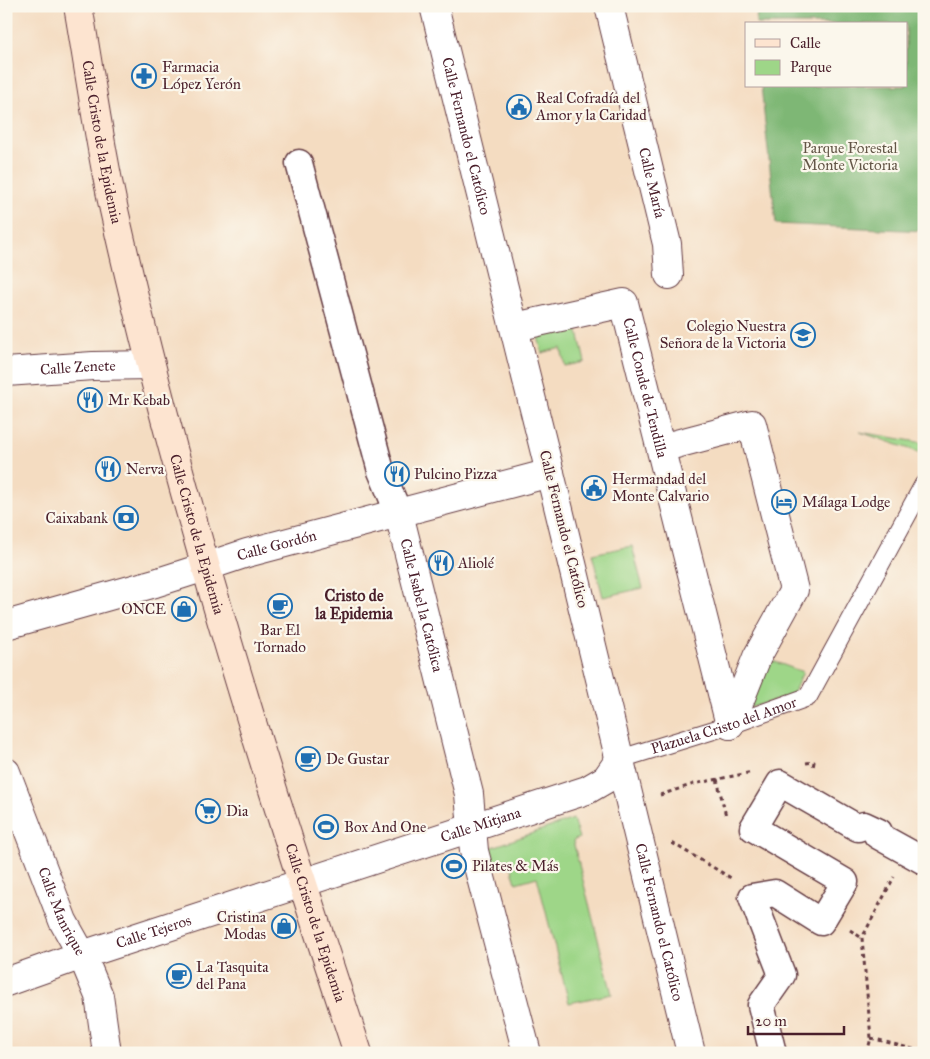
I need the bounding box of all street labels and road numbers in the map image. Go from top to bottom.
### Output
street label: Calle Fernando el Católico [438,55,495,217]
street label: Calle Cristo de la Epidemia [78,59,126,226]
street label: Calle María [635,146,670,221]
street label: Calle Conde de Tendilla [619,316,672,460]
street label: Calle Zenete [39,357,116,379]
street label: Calle Fernando el Católico [536,448,592,610]
street label: Calle Cristo de la Epidemia [166,452,228,617]
street label: Calle Gordón [235,526,318,565]
street label: Calle Isabel la Católica [396,537,447,675]
street label: Plazuela Cristo del Amor [649,693,799,758]
street label: Calle Mitjana [438,803,524,846]
street label: Calle Cristo de la Epidemia [281,841,350,1005]
street label: Calle Fernando el Católico [631,842,687,1003]
street label: Calle Manrique [34,864,89,959]
street label: Calle Tejeros [114,911,194,952]

